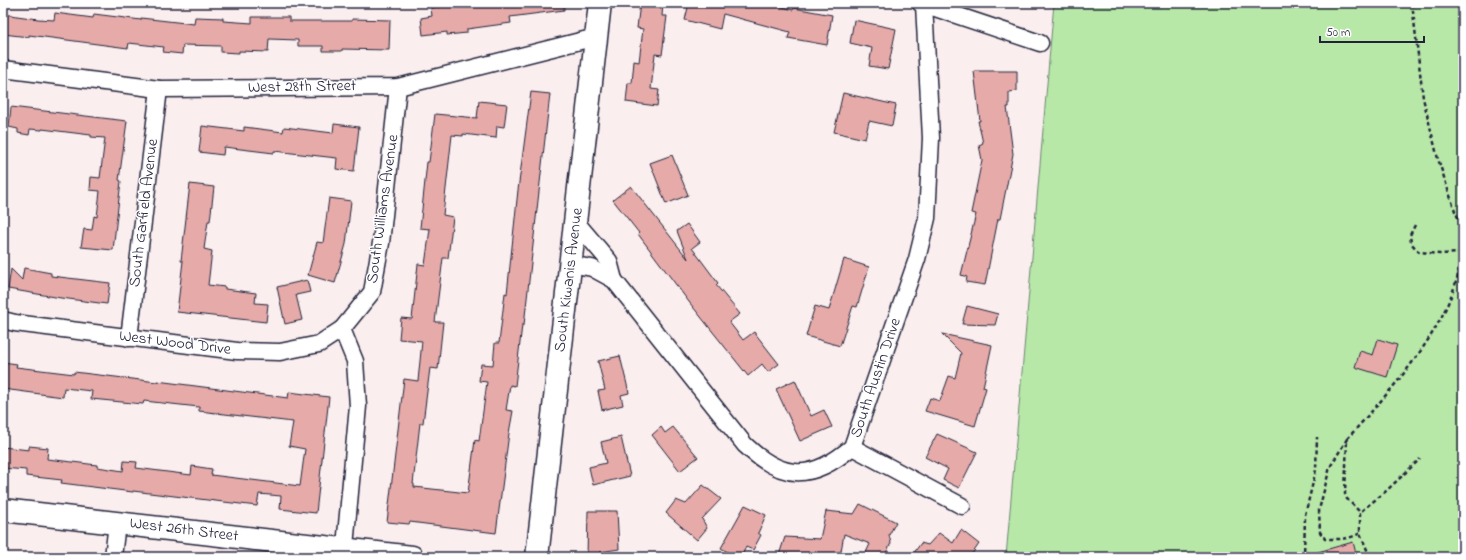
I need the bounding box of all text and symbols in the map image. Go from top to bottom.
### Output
scale bar [1320,18,1424,44]
text: 50 m [1326,24,1350,42]
street label: West 28th Street [248,74,357,100]
street label: South Williams Avenue [361,132,405,285]
street label: South Garfield Avenue [123,137,165,289]
street label: South Kiwanis Avenue [548,206,590,354]
street label: South Austin Drive [844,314,908,441]
street label: West Wood Drive [118,324,233,362]
street label: West 26th Street [128,511,240,549]

